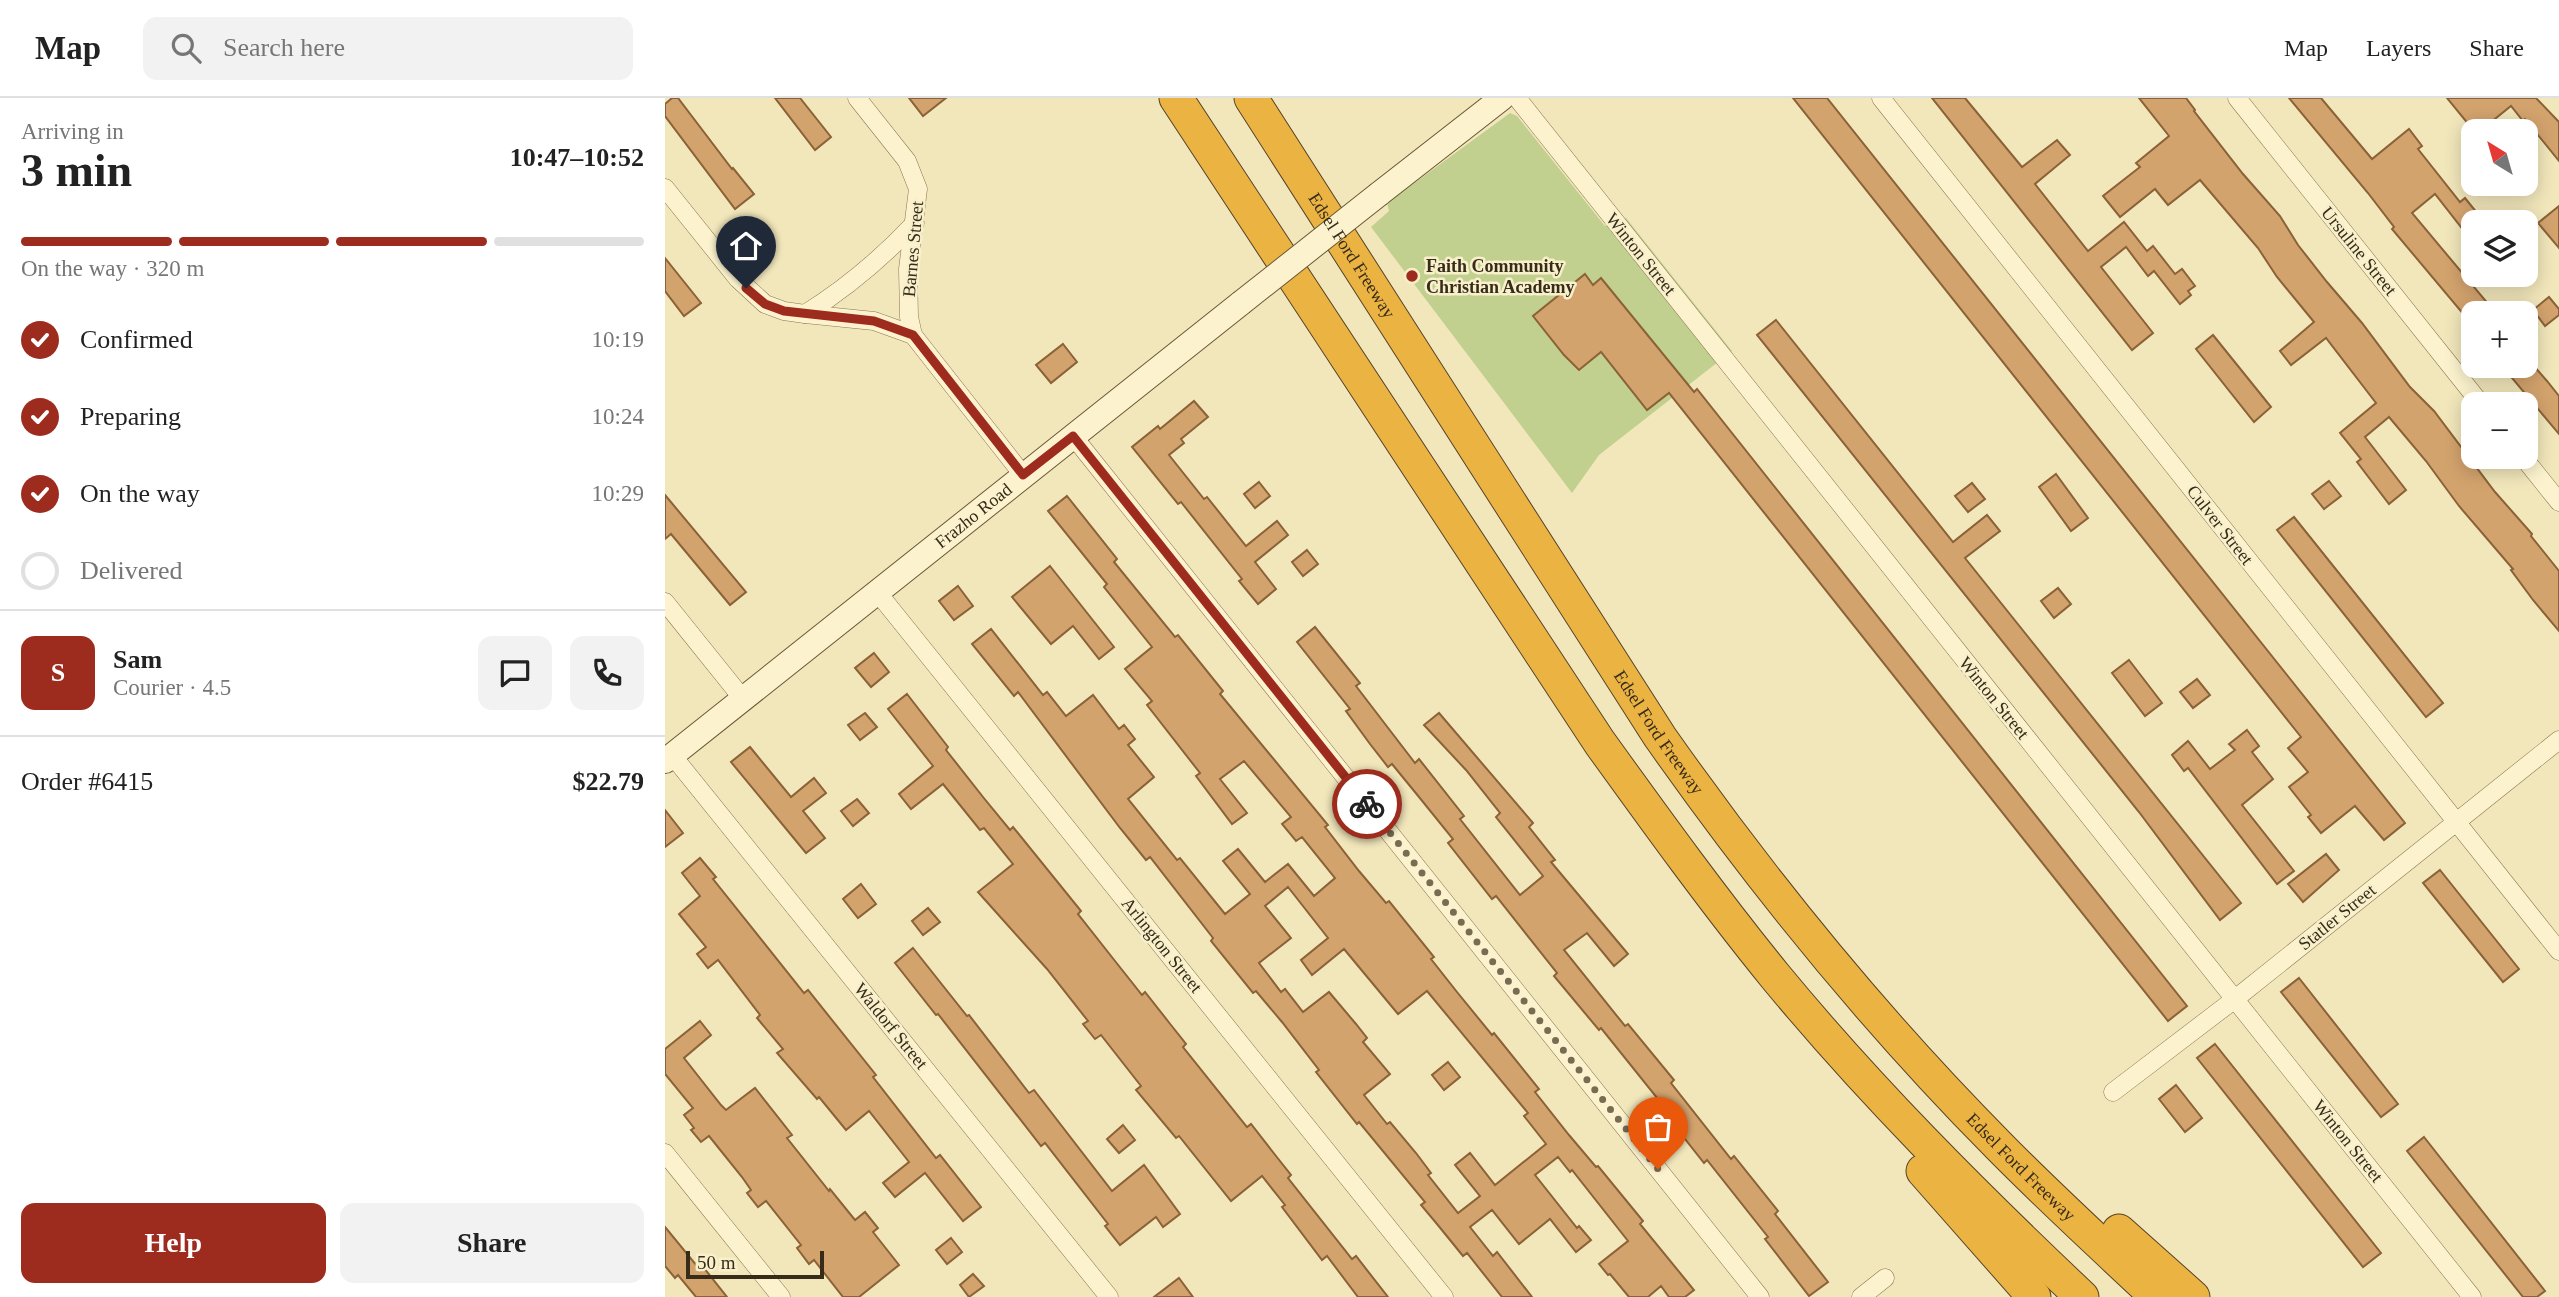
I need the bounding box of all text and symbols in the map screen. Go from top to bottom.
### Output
search box [143,17,633,80]
icon: search [167,29,205,67]
text: Map [35,30,101,66]
text: Search here [223,33,345,62]
text: Map [2284,35,2328,61]
text: Layers [2366,35,2431,61]
text: Share [2469,35,2524,61]
text: Arriving in [21,119,124,144]
north arrow [2461,119,2537,196]
map controls [2461,119,2538,469]
text: 10:47–10:52 [510,143,644,172]
text: 3 min [21,145,132,196]
street label: Edsel Ford Freeway [1304,189,1399,322]
street label: Barnes Street [899,200,927,298]
street label: Ursuline Street [2317,203,2401,299]
street label: Winton Street [1602,209,1680,299]
button: layers [2461,210,2538,287]
pin [716,216,776,288]
icon: home [727,227,765,265]
text: On the way · 320 m [21,256,204,281]
place label: Faith Community Christian Academy [1426,256,1575,297]
marker: Faith Community Christian Academy [1404,268,1420,284]
button: + [2461,301,2538,378]
icon: check [21,321,59,359]
text: Confirmed [80,325,193,354]
text: 10:19 [592,327,644,352]
button: − [2461,392,2538,469]
icon: check [21,398,59,436]
text: Preparing [80,402,181,431]
text: 10:24 [592,404,644,429]
icon: check [21,475,59,513]
text: On the way [80,479,200,508]
street label: Frazho Road [931,479,1016,552]
text: 10:29 [592,481,644,506]
street label: Culver Street [2183,481,2257,569]
text: Delivered [80,556,183,585]
button: chat [478,636,552,710]
button: phone [570,636,644,710]
text: Sam [113,645,162,674]
street label: Winton Street [1955,653,2033,743]
text: S [51,658,65,687]
street label: Edsel Ford Freeway [1610,667,1708,798]
text: Courier · 4.5 [113,675,231,700]
text: Order #6415 [21,767,153,796]
text: $22.79 [573,767,644,796]
courier [1332,769,1402,839]
icon: bike [1348,785,1386,823]
street label: Statler Street [2294,880,2380,954]
street label: Arlington Street [1118,893,1206,997]
street label: Waldorf Street [850,979,932,1073]
street label: Winton Street [2309,1096,2387,1186]
pin [1628,1097,1688,1169]
icon: bag [1639,1108,1677,1146]
street label: Edsel Ford Freeway [1962,1109,2080,1225]
button: Help [21,1203,326,1283]
button: Share [340,1203,644,1283]
scale bar [686,1248,824,1280]
text: 50 m [697,1252,736,1273]

